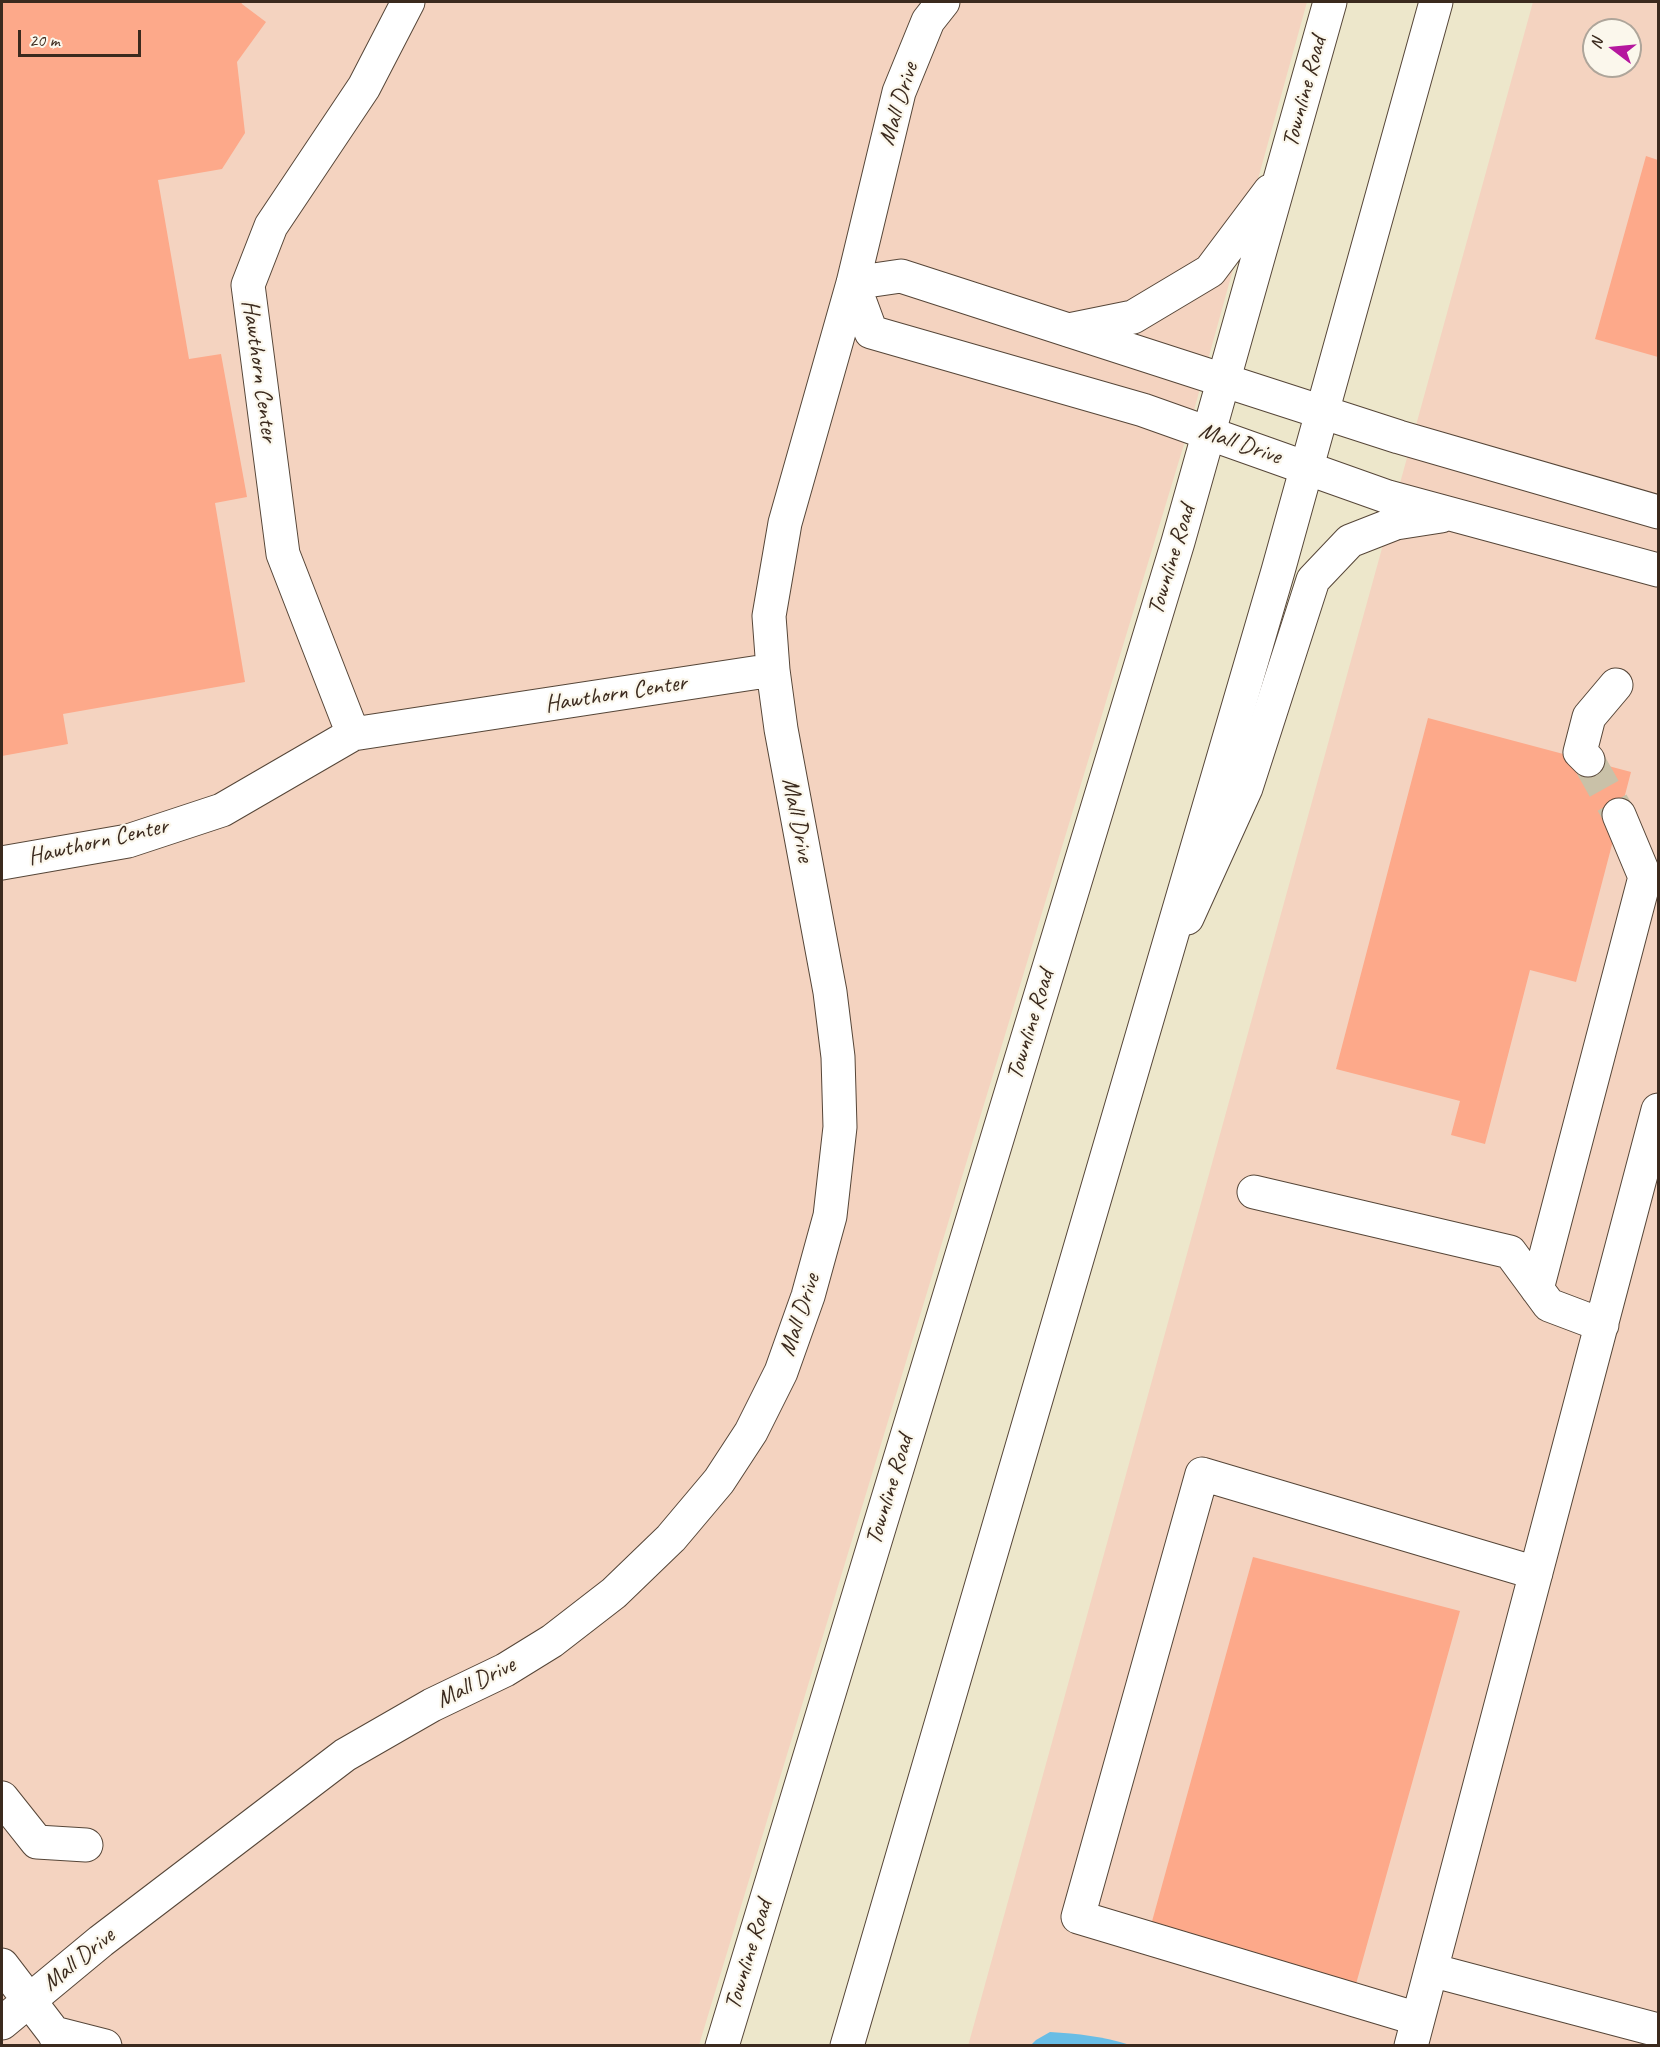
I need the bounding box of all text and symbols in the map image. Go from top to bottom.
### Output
scale bar [21,18,144,56]
north arrow [1582,18,1642,78]
text: 20 m [29,29,60,51]
street label: Townline Road [1276,34,1334,150]
text: N [1586,36,1608,51]
street label: Mall Drive [873,59,925,149]
street label: Hawthorn Center [235,298,283,444]
street label: Mall Drive [1195,417,1285,471]
street label: Townline Road [1142,502,1202,618]
street label: Hawthorn Center [543,669,689,719]
street label: Mall Drive [775,776,819,864]
street label: Hawthorn Center [25,812,171,872]
street label: Townline Road [1001,967,1061,1083]
street label: Mall Drive [773,1270,827,1360]
street label: Townline Road [860,1432,920,1548]
street label: Mall Drive [432,1651,520,1715]
street label: Townline Road [719,1897,779,2013]
street label: Mall Drive [37,1922,121,1998]

